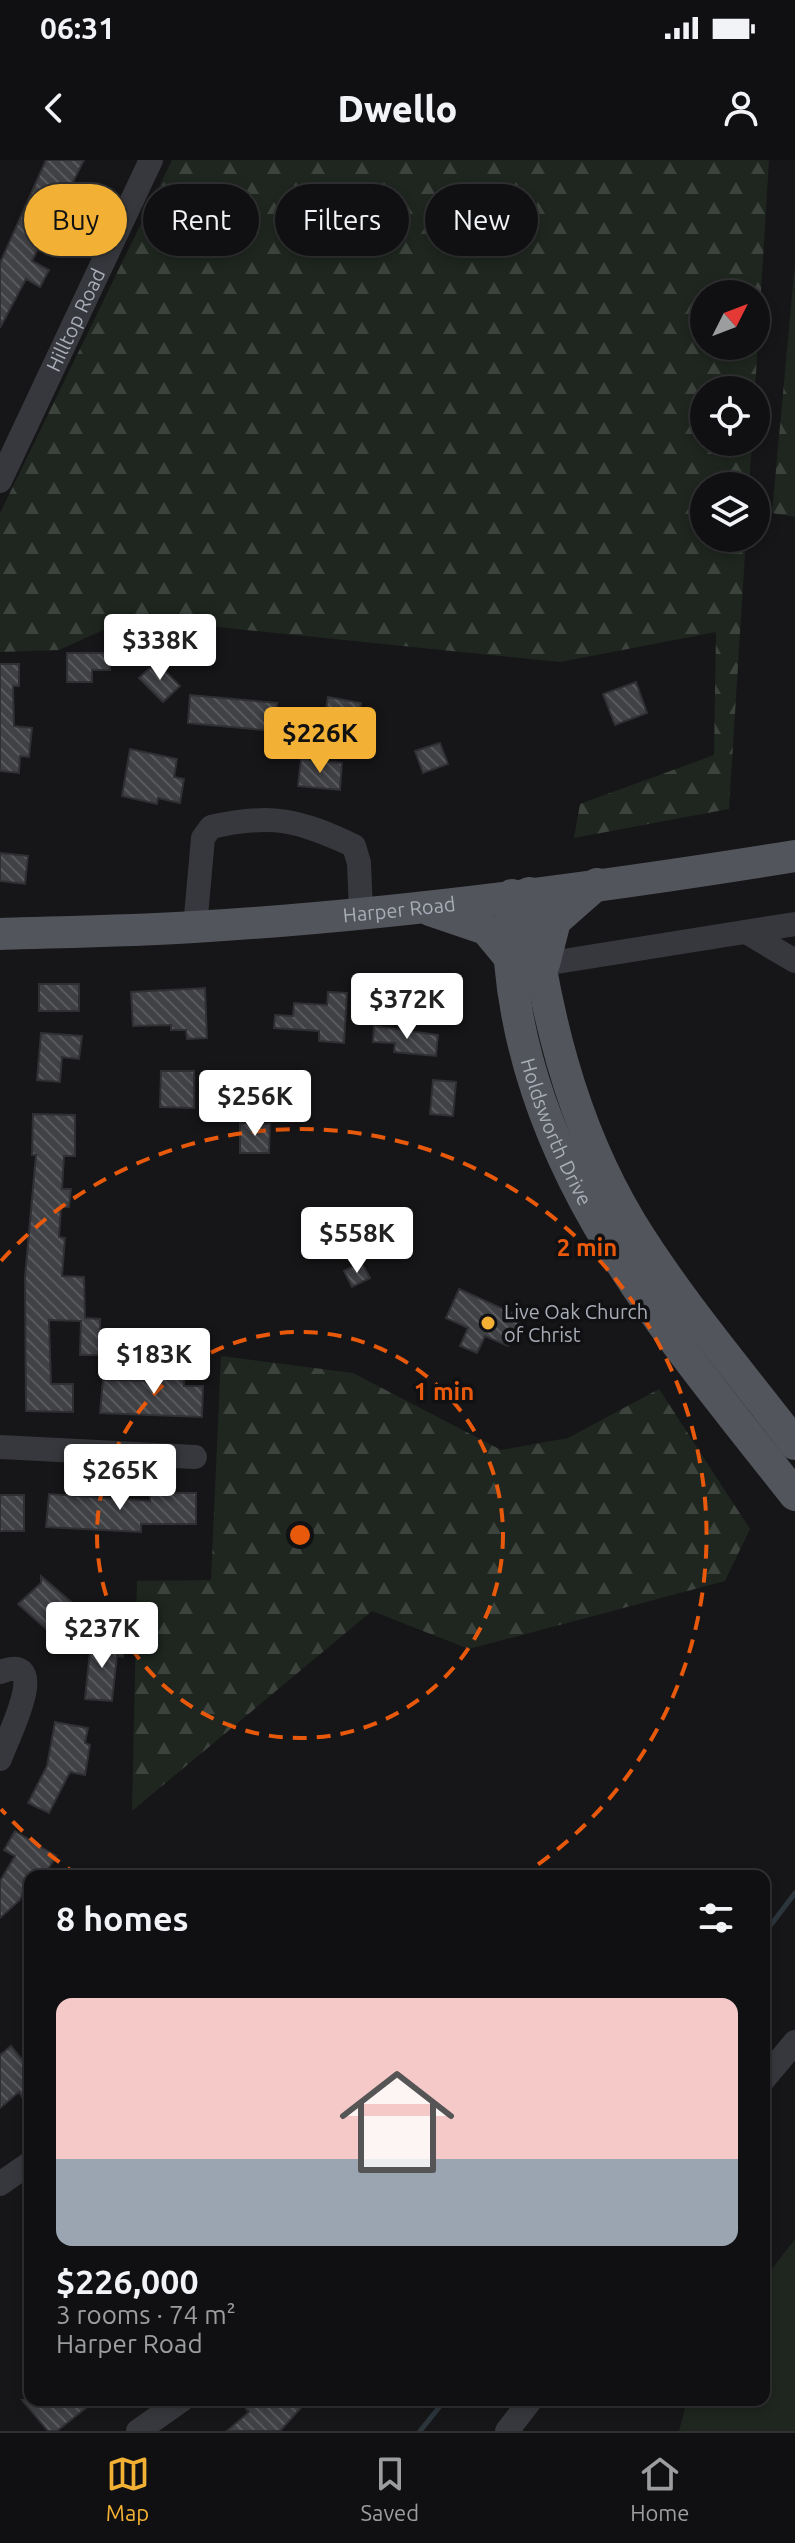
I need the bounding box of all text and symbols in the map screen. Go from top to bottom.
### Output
text: 06:31 [40,11,115,45]
icon: back [32,86,76,130]
icon: person [719,86,763,130]
text: Dwello [338,88,457,129]
chip: Buy [24,184,127,256]
chip: Rent [143,184,259,256]
chip: Filters [275,184,409,256]
chip: New [425,184,538,256]
street label: Hilltop Road [41,264,109,375]
north arrow [690,280,770,360]
map controls [690,280,770,552]
button: locate [690,376,770,456]
button: layers [690,472,770,552]
pin: $338K [104,614,216,682]
text: $338K [122,625,198,654]
pin: $226K [264,707,376,775]
text: $226K [282,718,358,747]
street label: Harper Road [342,892,456,926]
pin: $372K [351,973,463,1041]
text: $372K [369,984,445,1013]
street label: Holdsworth Drive [517,1055,597,1209]
pin: $256K [199,1070,311,1138]
text: $256K [217,1081,293,1110]
pin: $558K [301,1207,413,1275]
text: $558K [319,1218,395,1247]
text: 2 min [557,1234,617,1261]
place label: Live Oak Church of Christ [504,1300,648,1346]
marker: Live Oak Church of Christ [479,1314,497,1332]
pin: $183K [98,1328,210,1396]
text: $183K [116,1339,192,1368]
text: 1 min [414,1378,474,1405]
pin: $265K [64,1444,176,1512]
text: $265K [82,1455,158,1484]
centre of rings [286,1521,314,1549]
pin: $237K [46,1602,158,1670]
text: $237K [64,1613,140,1642]
icon: filters [694,1896,738,1940]
text: 8 homes [56,1899,189,1937]
icon: home [325,2050,469,2194]
text: $226,000 [56,2262,199,2300]
text: 3 rooms · 74 m² [56,2300,236,2329]
text: Harper Road [56,2329,203,2358]
tab: Map [106,2452,150,2525]
tab: Saved [361,2452,419,2525]
tab: Home [630,2452,689,2525]

